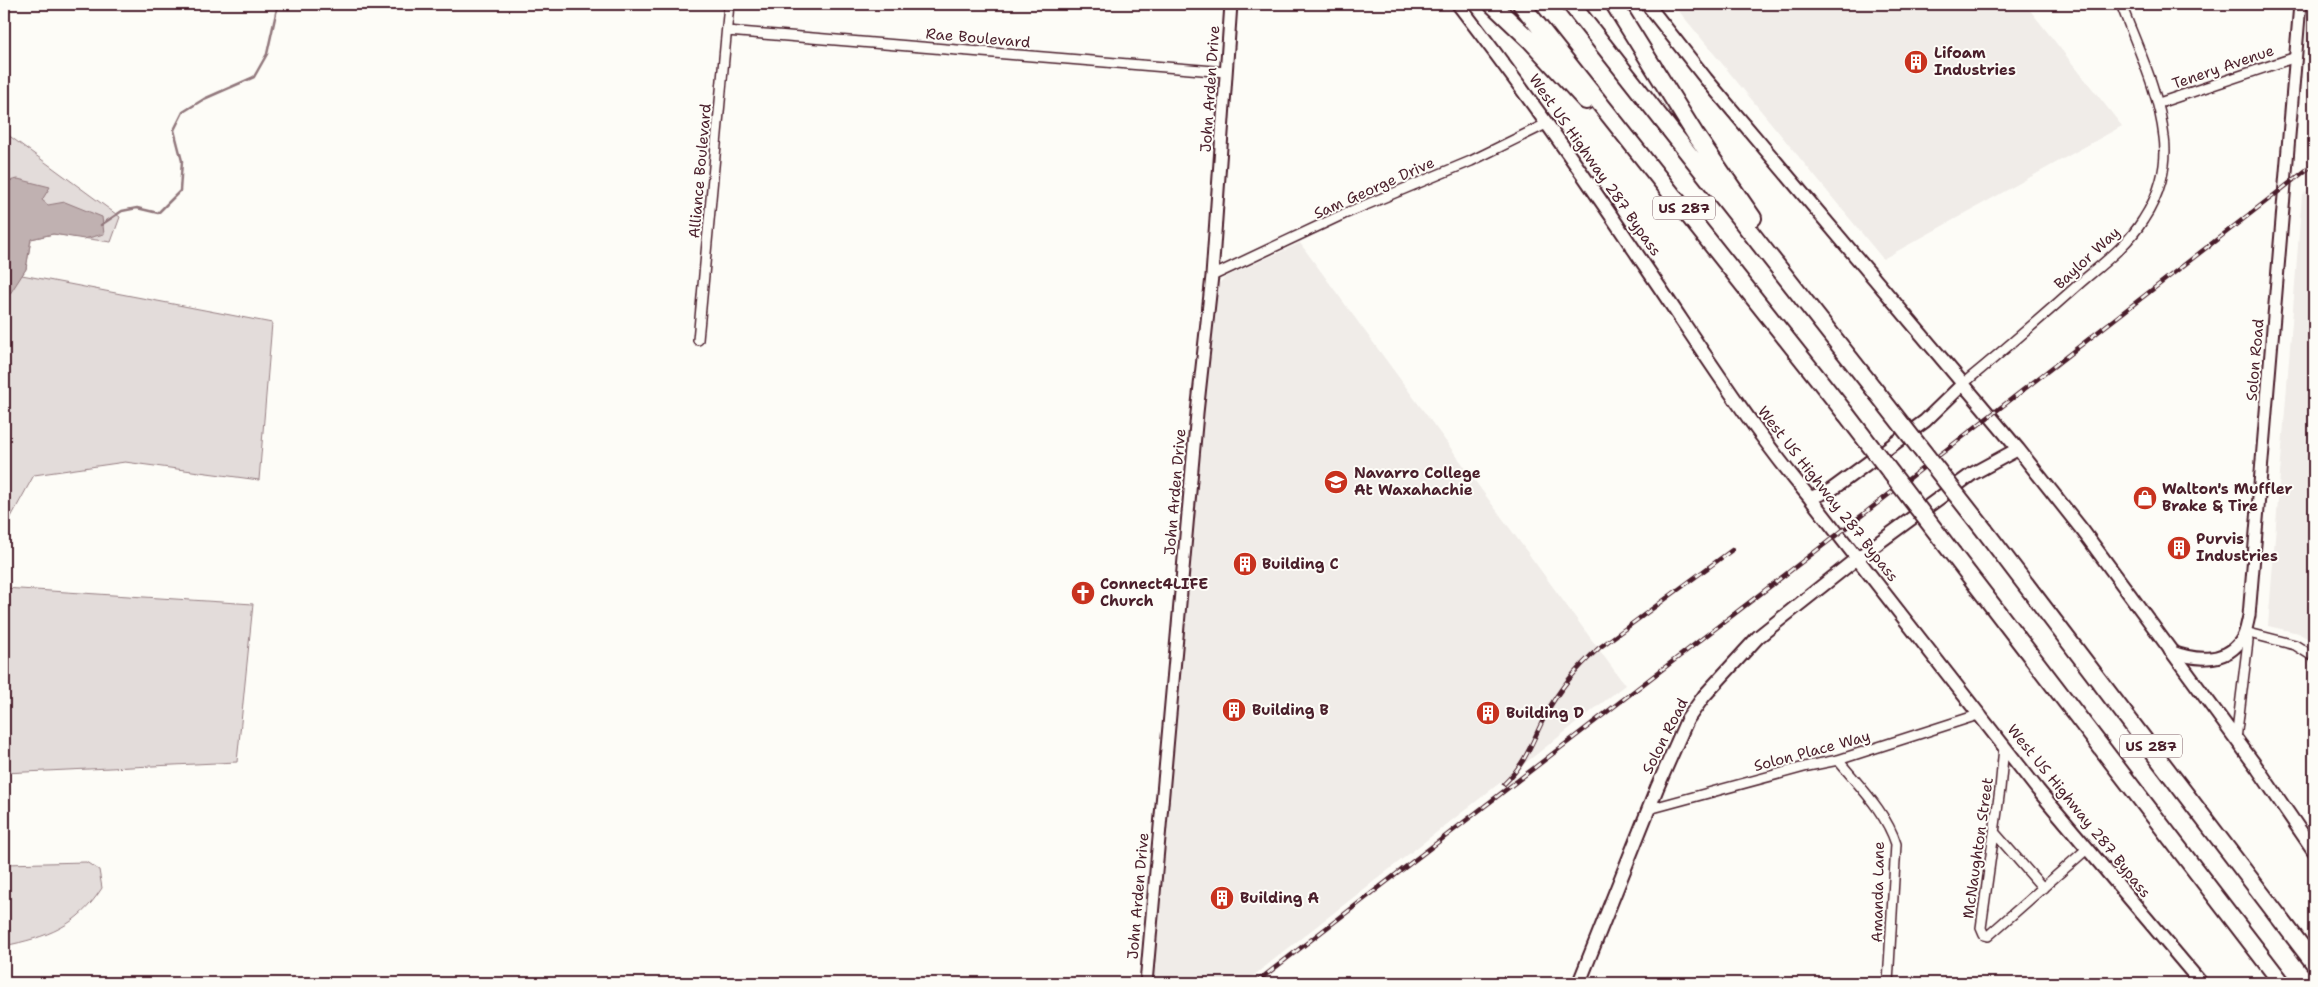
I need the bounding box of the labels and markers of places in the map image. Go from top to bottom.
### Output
place label: Lifoam Industries [1934,43,2016,80]
building icon: Lifoam Industries [1903,49,1929,75]
place label: Navarro College At Waxahachie [1354,463,1481,500]
school or university icon: Navarro College At Waxahachie [1323,469,1349,495]
place label: Walton's Muffler Brake & Tire [2162,479,2293,516]
shop icon: Walton's Muffler Brake & Tire [2132,485,2158,511]
place label: Purvis Industries [2196,529,2278,566]
building icon: Purvis Industries [2166,535,2192,561]
building icon: Building C [1232,551,1258,577]
place label: Building C [1262,554,1339,574]
place label: Connect4LIFE Church [1100,574,1208,611]
church icon: Connect4LIFE Church [1070,580,1096,606]
building icon: Building B [1221,697,1247,723]
place label: Building B [1252,700,1329,720]
building icon: Building D [1475,700,1501,726]
place label: Building D [1506,703,1584,723]
building icon: Building A [1209,885,1235,911]
place label: Building A [1240,888,1320,908]

